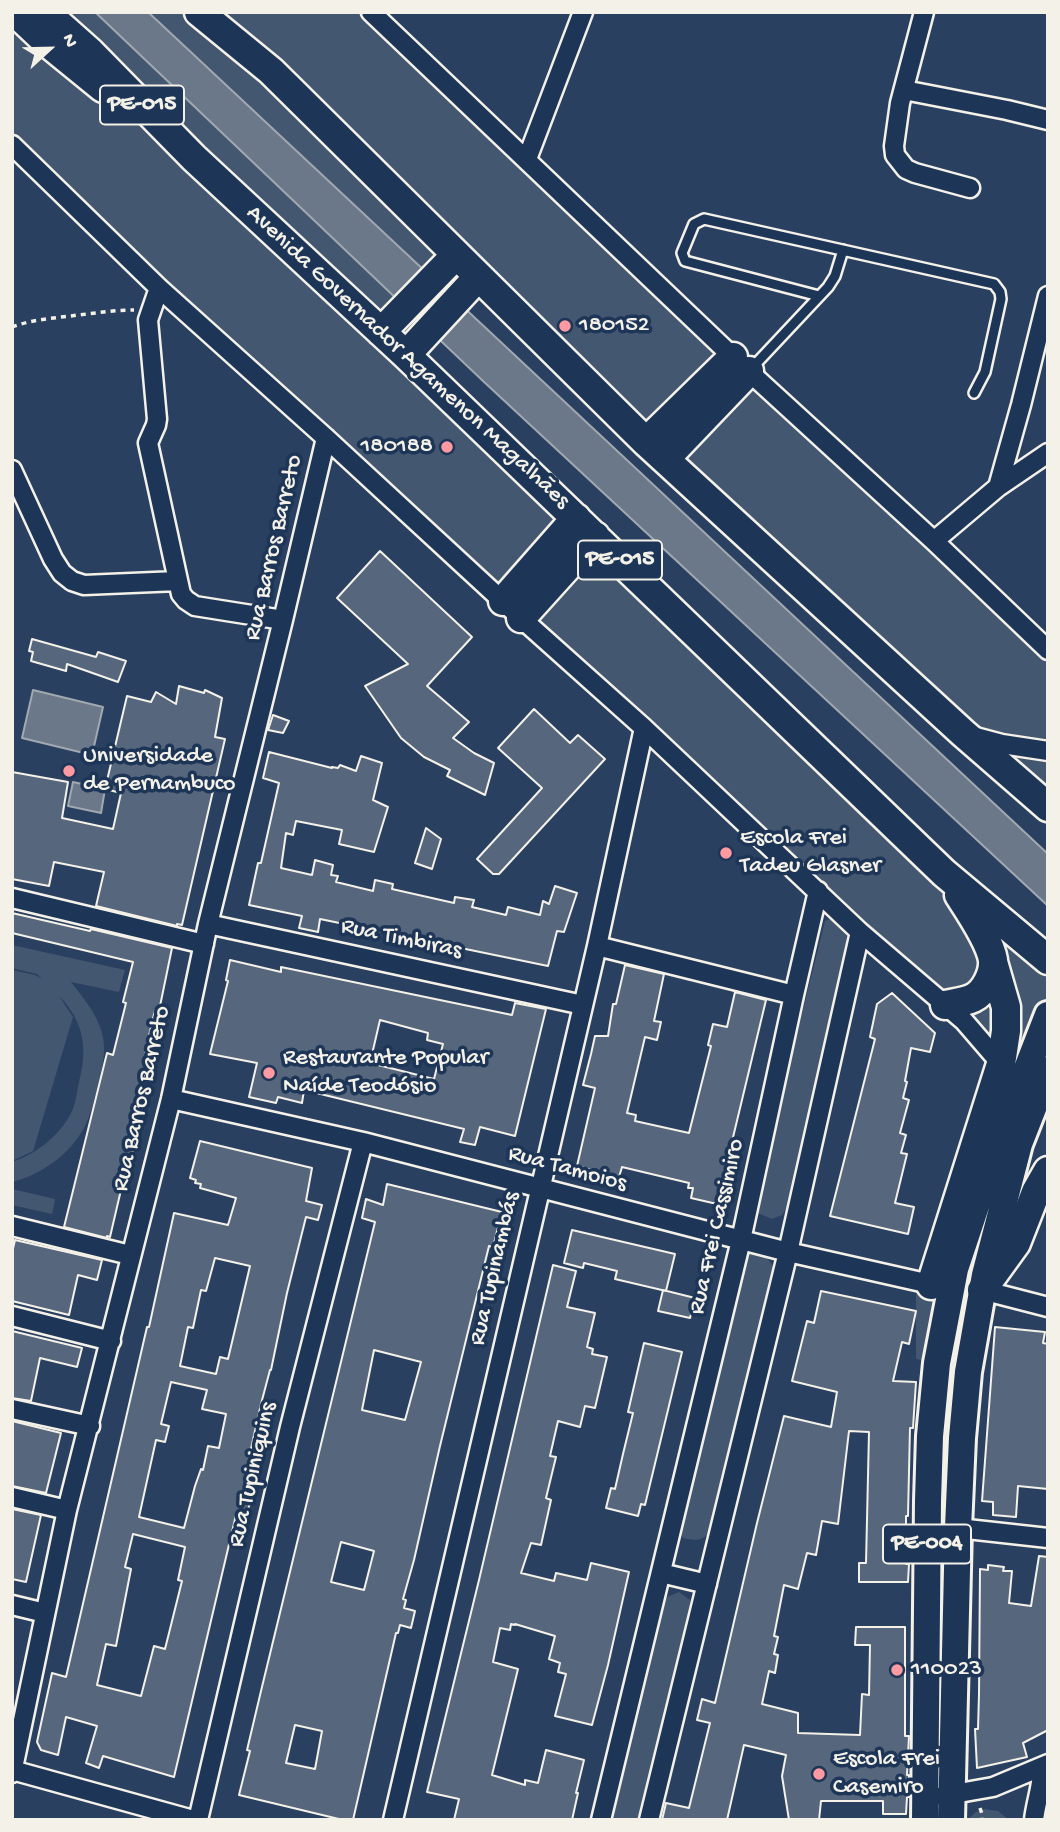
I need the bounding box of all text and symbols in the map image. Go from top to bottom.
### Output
north arrow [14,14,84,84]
text: N [56,31,82,51]
road number: PE-015 [100,86,184,124]
street label: Avenida Governador Agamenon Magalhães [239,200,575,516]
place label: 180152 [579,312,650,340]
marker: 180152 [557,318,573,334]
place label: 180188 [361,433,433,461]
marker: 180188 [439,439,455,455]
street label: Rua Barros Barreto [240,452,310,644]
road number: PE-015 [578,540,662,580]
place label: Universidade de Pernambuco [83,743,236,799]
marker: Universidade de Pernambuco [61,763,77,779]
place label: Escola Frei Tadeu Glasner [740,825,881,881]
marker: Escola Frei Tadeu Glasner [718,845,734,861]
street label: Rua Timbiras [338,913,464,967]
street label: Rua Barros Barreto [108,1003,178,1195]
place label: Restaurante Popular Naíde Teodósio [283,1045,488,1101]
marker: Restaurante Popular Naíde Teodósio [261,1065,277,1081]
street label: Rua Frei Cassimiro [684,1136,752,1318]
street label: Rua Tamoios [505,1140,629,1200]
street label: Rua Tupinambás [464,1189,528,1349]
street label: Rua Tupiniquins [223,1400,285,1550]
road number: PE-004 [883,1525,971,1564]
place label: 110023 [911,1656,982,1684]
marker: 110023 [889,1662,905,1678]
place label: Escola Frei Casemiro [833,1746,940,1802]
marker: Escola Frei Casemiro [811,1766,827,1782]

